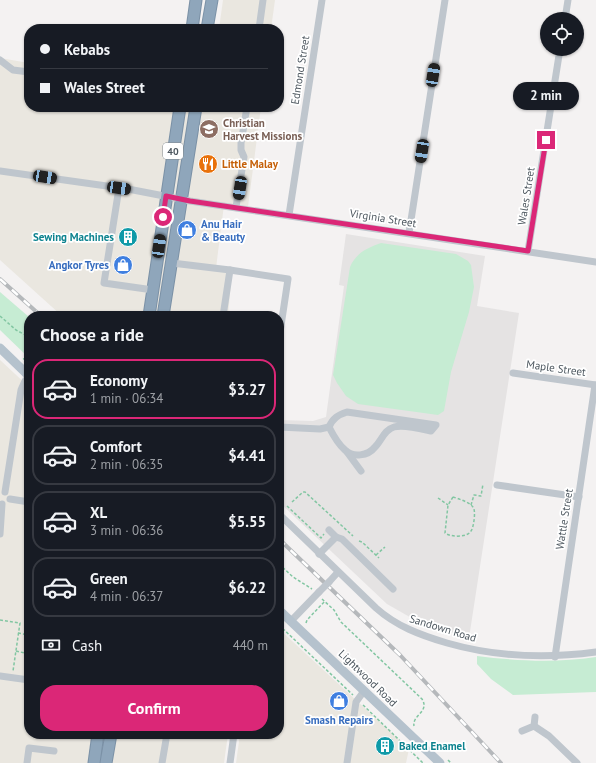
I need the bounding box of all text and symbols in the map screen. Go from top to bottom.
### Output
map controls [540,12,584,56]
button: locate [540,12,584,56]
street label: Edmond Street [288,34,312,105]
text: Kebabs [64,40,110,59]
car [425,62,441,88]
text: Wales Street [64,78,145,97]
callout: 2 min [513,82,579,110]
text: 2 min [530,87,562,104]
place label: Christian Harvest Missions [223,116,302,143]
school or university icon: Christian Harvest Missions [198,118,220,140]
route end [537,131,555,149]
car [414,138,430,164]
road number: 40 [163,143,183,159]
restaurant icon: Little Malay [197,153,219,175]
place label: Little Malay [222,157,279,171]
street label: Wales Street [515,166,538,226]
car [32,169,58,185]
car [232,175,248,201]
car [106,180,132,196]
street label: Virginia Street [348,206,418,230]
route start [154,208,172,226]
place label: Anu Hair & Beauty [201,217,246,244]
shop icon: Anu Hair & Beauty [176,219,198,241]
building icon: Sewing Machines [117,226,139,248]
place label: Sewing Machines [33,230,114,244]
car [151,233,167,259]
shop icon: Angkor Tyres [112,254,134,276]
place label: Angkor Tyres [49,258,109,272]
text: Choose a ride [40,323,144,346]
street label: Maple Street [525,357,587,379]
icon: car [42,371,78,407]
text: Economy [90,371,148,390]
text: $3.27 [228,380,266,399]
text: 1 min · 06:34 [90,390,163,407]
icon: car [42,437,78,473]
text: Comfort [90,437,142,456]
text: $4.41 [228,446,266,465]
text: 2 min · 06:35 [90,456,163,473]
street label: Wattle Street [552,487,576,550]
icon: car [42,503,78,539]
text: XL [90,503,107,522]
text: $5.55 [228,512,266,531]
text: 3 min · 06:36 [90,522,163,539]
icon: car [42,569,78,605]
text: Green [90,569,128,588]
text: $6.22 [228,578,266,597]
text: 4 min · 06:37 [90,588,163,605]
street label: Sandown Road [408,611,478,645]
icon: cash [40,634,62,656]
text: Cash [72,636,102,655]
text: 440 m [233,637,268,654]
street label: Lightwood Road [336,647,400,710]
button: Confirm [40,685,268,731]
shop icon: Smash Repairs [328,690,350,712]
place label: Smash Repairs [305,713,373,727]
building icon: Baked Enamel [374,735,396,757]
place label: Baked Enamel [399,739,466,753]

